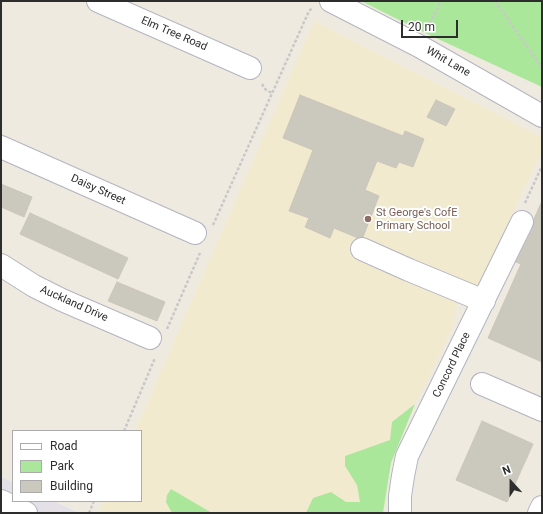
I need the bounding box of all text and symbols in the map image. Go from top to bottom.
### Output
scale bar [403,12,460,38]
street label: Elm Tree Road [139,14,209,54]
text: 20 m [408,20,435,34]
street label: Whit Lane [424,44,472,80]
street label: Daisy Street [69,172,127,208]
place label: St George's CofE Primary School [376,206,457,232]
marker: St George's CofE Primary School [363,214,373,224]
street label: Auckland Drive [38,283,110,325]
street label: Concord Place [430,330,474,400]
legend [12,430,142,502]
text: Road [50,439,78,453]
text: Park [50,459,74,473]
north arrow [491,462,531,502]
text: N [501,463,512,478]
text: Building [50,479,93,493]

